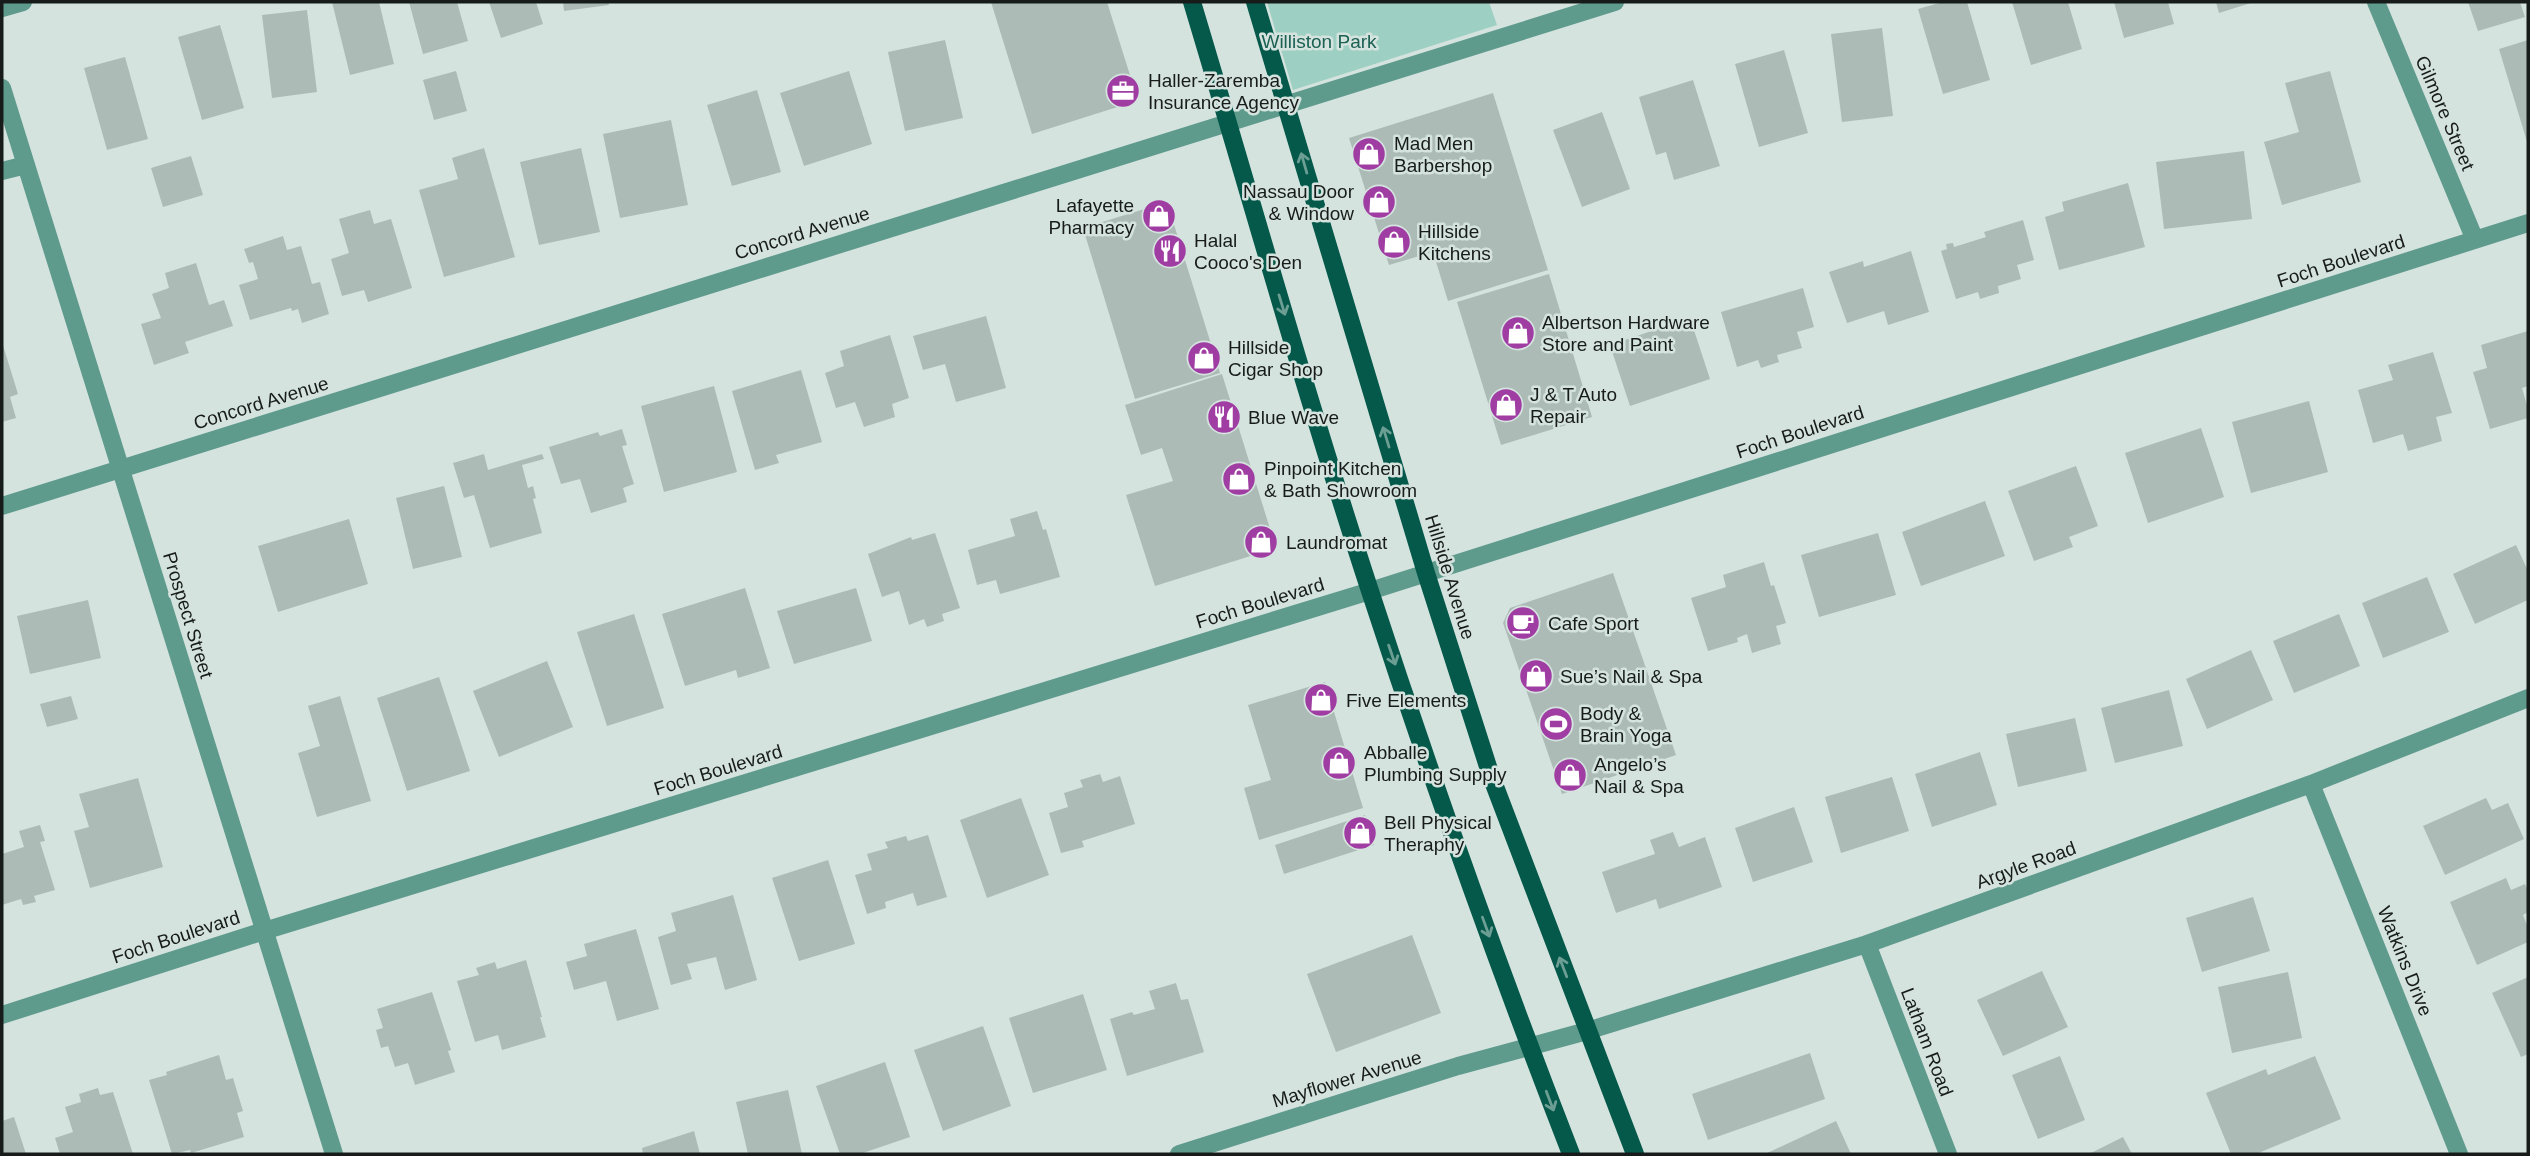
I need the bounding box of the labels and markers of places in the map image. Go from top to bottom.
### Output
place label: Haller-Zaremba Insurance Agency [1148,70,1300,113]
office icon: Haller-Zaremba Insurance Agency [1104,72,1142,110]
place label: Mad Men Barbershop [1394,133,1492,176]
shop icon: Mad Men Barbershop [1350,135,1388,173]
place label: Nassau Door & Window [1243,181,1355,224]
shop icon: Nassau Door & Window [1360,183,1398,221]
place label: Lafayette Pharmacy [1048,195,1134,238]
shop icon: Lafayette Pharmacy [1140,197,1178,235]
place label: Hillside Kitchens [1418,221,1491,264]
shop icon: Hillside Kitchens [1375,223,1413,261]
place label: Halal Cooco's Den [1194,230,1302,273]
restaurant icon: Halal Cooco's Den [1151,232,1189,270]
place label: Albertson Hardware Store and Paint [1542,312,1710,355]
shop icon: Albertson Hardware Store and Paint [1499,314,1537,352]
place label: Hillside Cigar Shop [1228,337,1323,380]
shop icon: Hillside Cigar Shop [1185,339,1223,377]
place label: J & T Auto Repair [1530,384,1617,427]
shop icon: J & T Auto Repair [1487,386,1525,424]
restaurant icon: Blue Wave [1205,398,1243,436]
place label: Blue Wave [1248,407,1339,428]
place label: Pinpoint Kitchen & Bath Showroom [1264,458,1417,501]
shop icon: Pinpoint Kitchen & Bath Showroom [1220,460,1258,498]
shop icon: Laundromat [1242,523,1280,561]
place label: Laundromat [1286,532,1388,553]
cafe icon: Cafe Sport [1504,604,1542,642]
place label: Cafe Sport [1548,613,1640,634]
shop icon: Sue’s Nail & Spa [1517,657,1555,695]
place label: Sue’s Nail & Spa [1560,666,1703,687]
shop icon: Five Elements [1302,681,1340,719]
place label: Five Elements [1346,690,1466,711]
place label: Body & Brain Yoga [1580,703,1672,746]
sports icon: Body & Brain Yoga [1537,705,1575,743]
place label: Abballe Plumbing Supply [1364,742,1507,785]
shop icon: Abballe Plumbing Supply [1320,744,1358,782]
place label: Angelo’s Nail & Spa [1594,754,1684,797]
shop icon: Angelo’s Nail & Spa [1551,756,1589,794]
place label: Bell Physical Theraphy [1384,812,1492,855]
shop icon: Bell Physical Theraphy [1341,814,1379,852]

